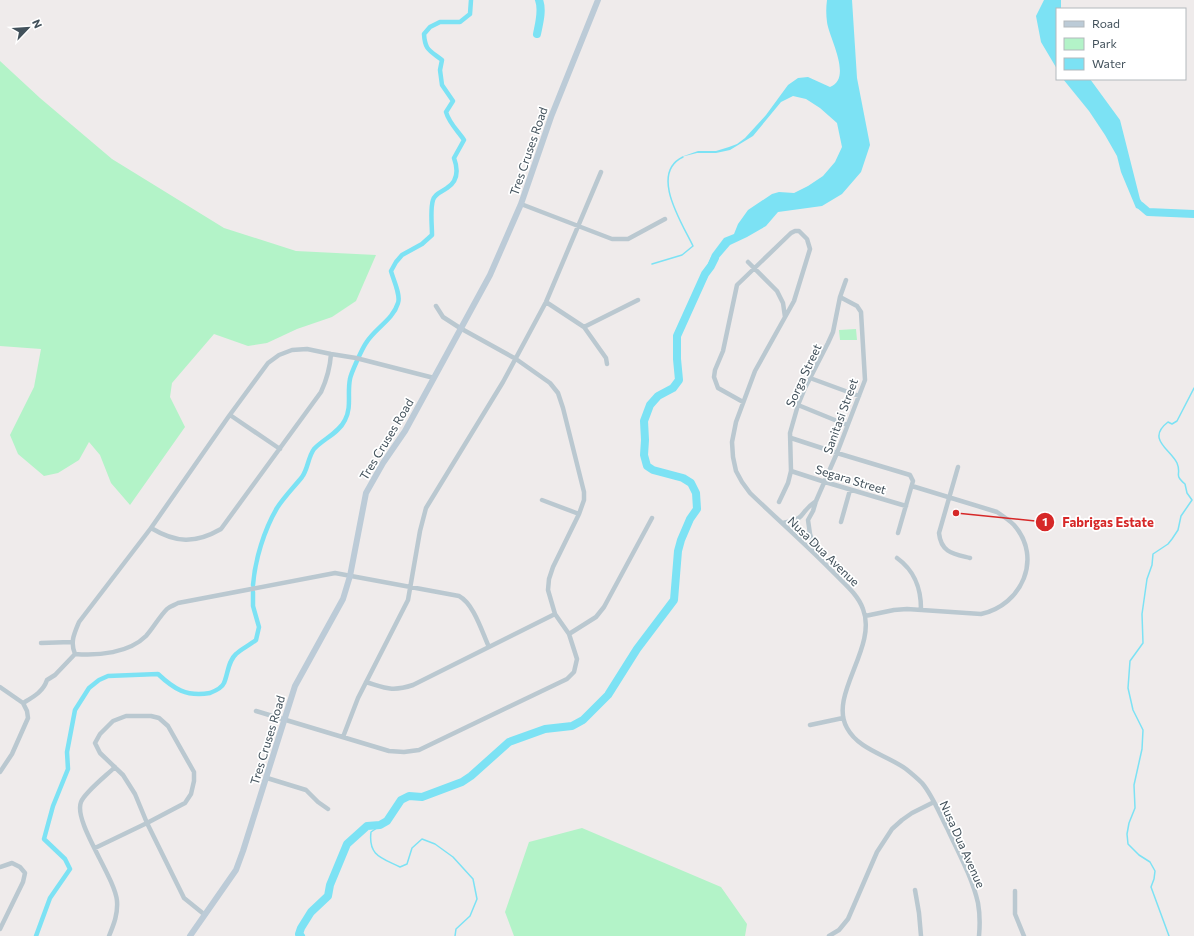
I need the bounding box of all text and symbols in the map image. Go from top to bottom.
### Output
north arrow [8,8,48,48]
legend [1056,8,1186,80]
text: Road [1092,16,1120,30]
text: N [30,17,45,30]
text: Park [1092,36,1118,50]
text: Water [1092,56,1126,70]
street label: Tres Cruses Road [506,105,550,197]
street label: Sorga Street [782,341,824,409]
street label: Sanitasi Street [820,376,860,456]
street label: Tres Cruses Road [356,396,416,482]
street label: Segara Street [814,462,888,496]
callout: Fabrigas Estate [1035,510,1162,535]
street label: Nusa Dua Avenue [785,513,863,589]
text: 1 [1042,514,1048,528]
text: Fabrigas Estate [1062,514,1154,530]
street label: Tres Cruses Road [247,694,287,786]
street label: Nusa Dua Avenue [938,798,988,890]

